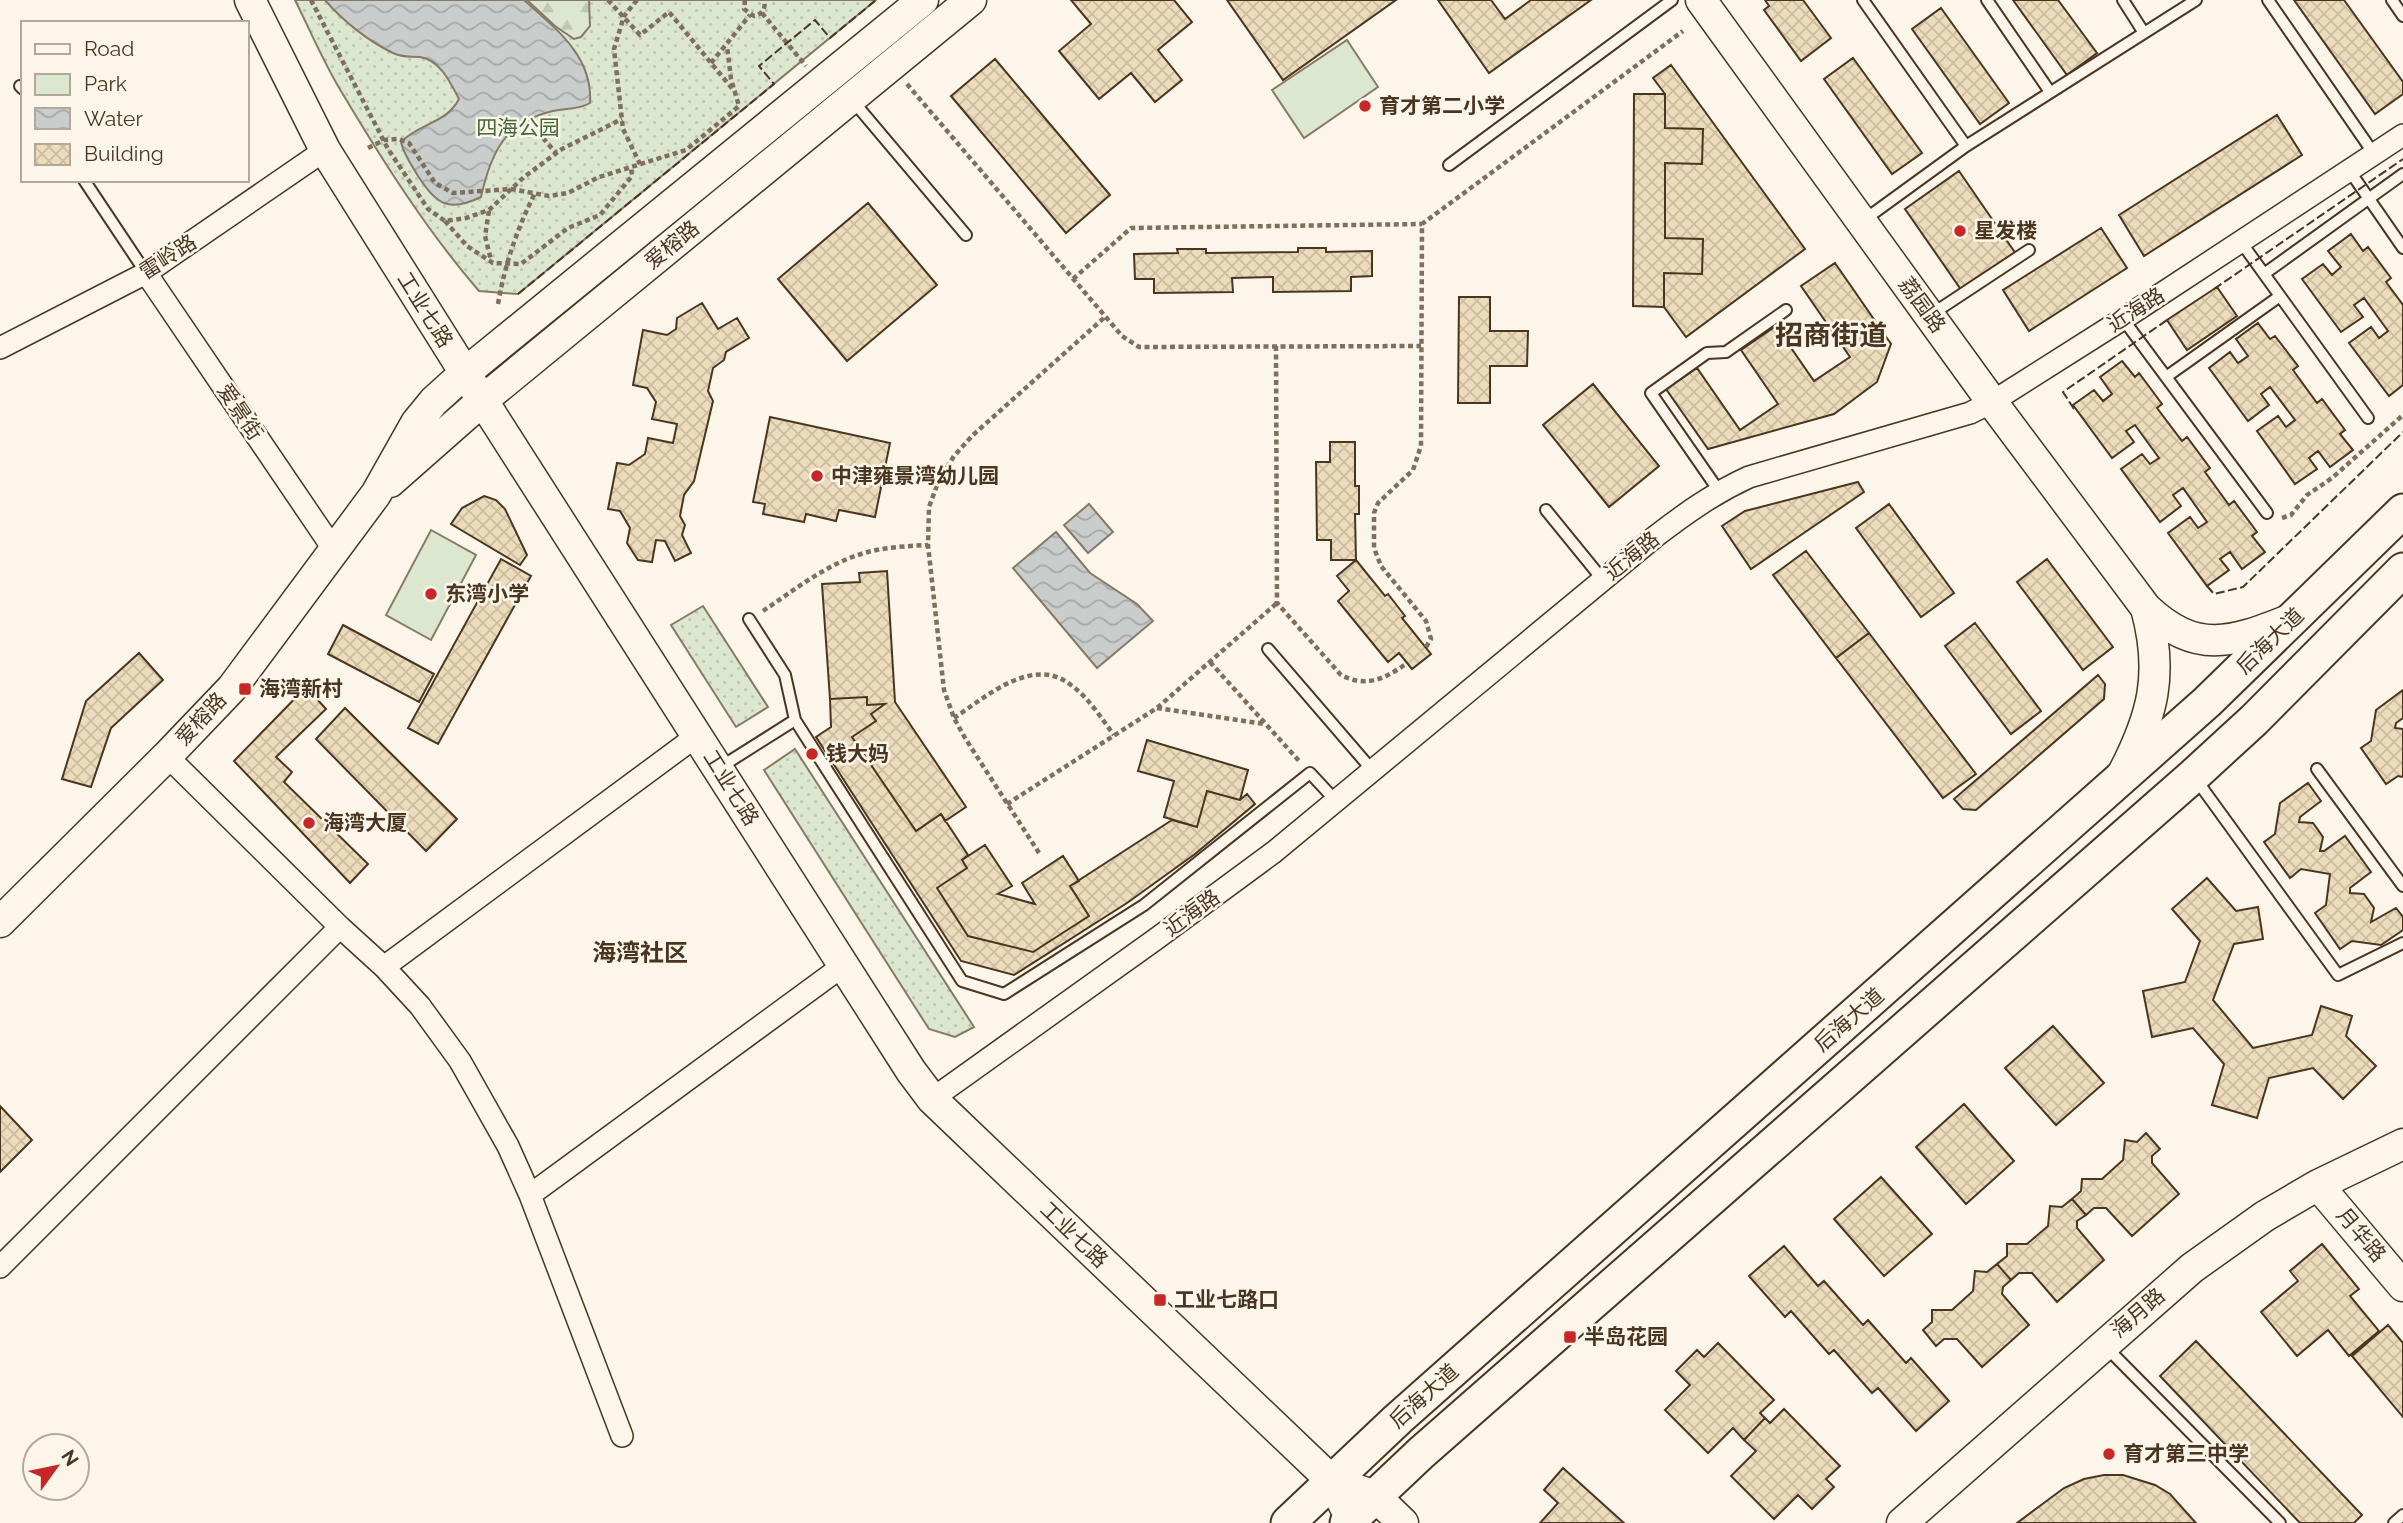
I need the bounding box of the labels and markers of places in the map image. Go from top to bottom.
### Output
place label: 育才第二小学 [1379,93,1505,118]
marker: 育才第二小学 [1357,98,1373,114]
place label: 星发楼 [1974,218,2037,243]
marker: 星发楼 [1952,223,1968,239]
place label: 中津雍景湾幼儿园 [831,463,999,488]
marker: 中津雍景湾幼儿园 [809,468,825,484]
place label: 东湾小学 [445,581,529,606]
marker: 东湾小学 [423,586,439,602]
place label: 海湾新村 [259,676,343,701]
marker: 海湾新村 [237,681,253,697]
place label: 钱大妈 [826,741,889,766]
marker: 钱大妈 [804,746,820,762]
place label: 海湾大厦 [323,810,407,835]
marker: 海湾大厦 [301,815,317,831]
place label: 工业七路口 [1174,1287,1279,1312]
marker: 工业七路口 [1152,1292,1168,1308]
place label: 半岛花园 [1584,1324,1668,1349]
marker: 半岛花园 [1562,1329,1578,1345]
place label: 育才第三中学 [2123,1441,2249,1466]
marker: 育才第三中学 [2101,1446,2117,1462]

